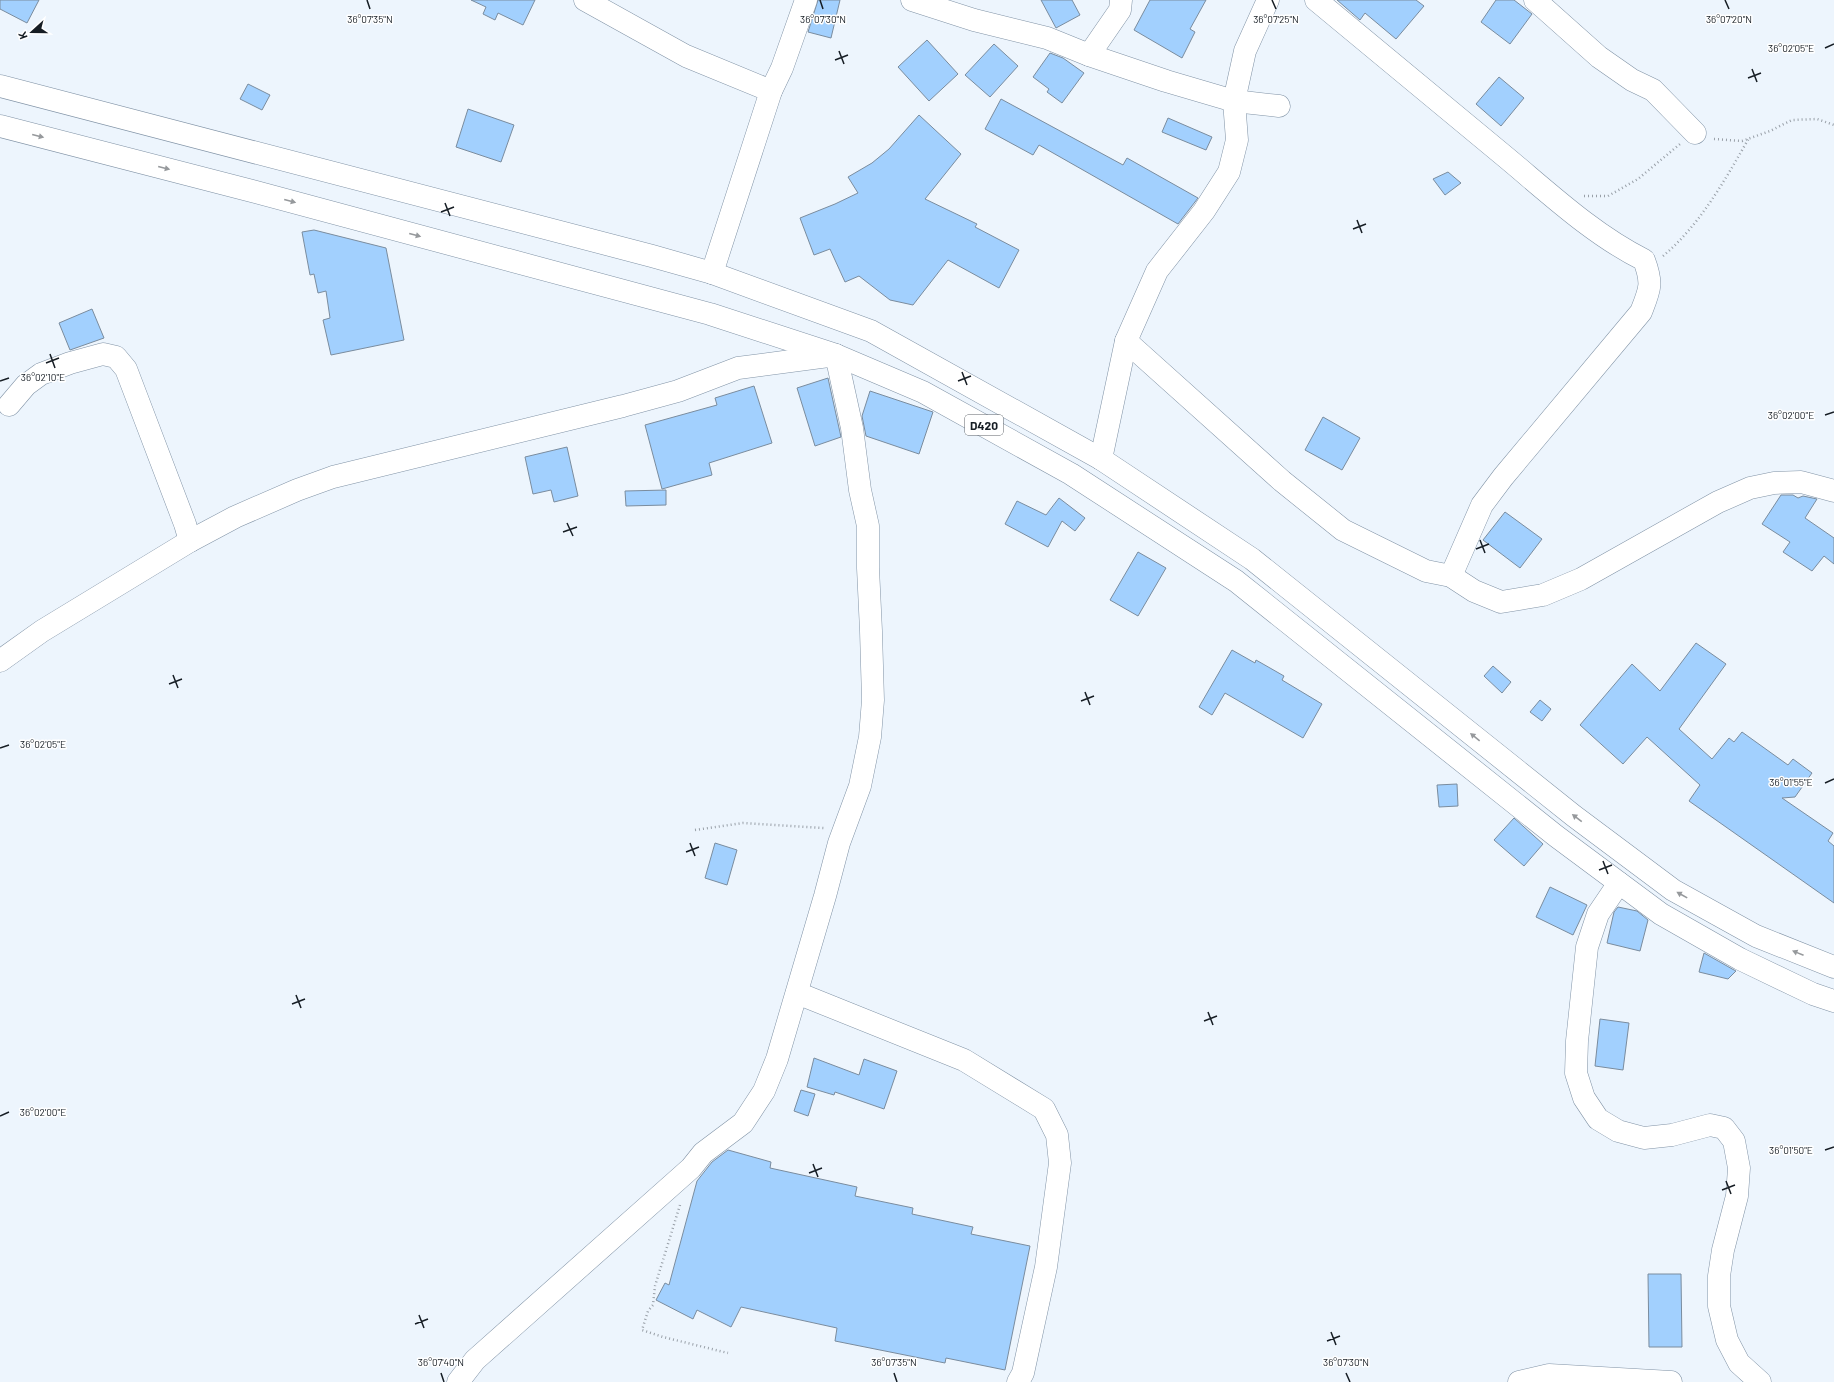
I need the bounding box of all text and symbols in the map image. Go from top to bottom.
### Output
north arrow [12,12,52,52]
text: 36°07'35"N [347,13,393,25]
text: 36°07'30"N [800,13,846,25]
text: 36°07'25"N [1253,13,1299,25]
text: 36°07'20"N [1706,13,1752,25]
text: K [15,30,30,41]
text: 36°02'05"E [1768,42,1814,54]
one-way arrow [32,133,44,139]
one-way arrow [158,165,170,171]
one-way arrow [284,198,296,204]
one-way arrow [409,232,421,238]
text: 36°02'10"E [21,371,65,383]
text: 36°02'00"E [1768,409,1814,421]
road number: D420 [965,415,1003,435]
one-way arrow [1470,732,1481,741]
text: 36°02'05"E [20,738,66,750]
text: 36°01'55"E [1769,776,1813,788]
one-way arrow [1571,814,1582,822]
one-way arrow [1676,891,1687,898]
one-way arrow [1791,949,1803,955]
text: 36°02'00"E [20,1106,66,1118]
text: 36°01'50"E [1769,1144,1813,1156]
text: 36°07'40"N [418,1356,464,1368]
text: 36°07'35"N [871,1356,917,1368]
text: 36°07'30"N [1323,1356,1369,1368]

